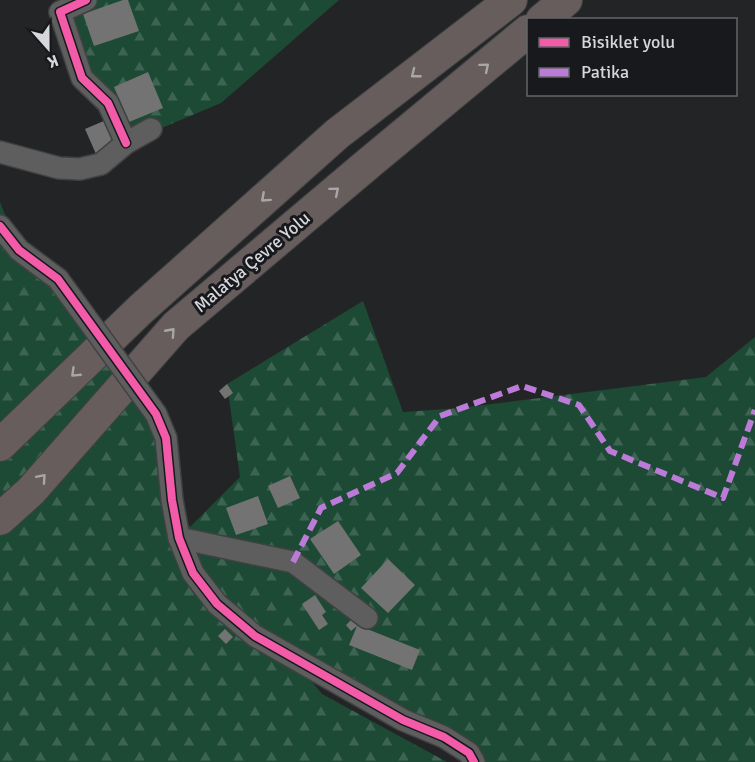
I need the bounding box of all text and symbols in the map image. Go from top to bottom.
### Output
north arrow [18,18,78,78]
legend [527,18,737,96]
text: Bisiklet yolu [581,31,675,53]
text: K [45,50,61,72]
text: Patika [581,61,629,83]
one-way arrow [478,63,489,74]
one-way arrow [411,67,422,78]
one-way arrow [328,188,339,199]
one-way arrow [261,191,272,202]
street label: Malatya Çevre Yolu [189,207,315,317]
one-way arrow [164,328,175,339]
one-way arrow [71,366,81,377]
one-way arrow [35,474,46,485]

